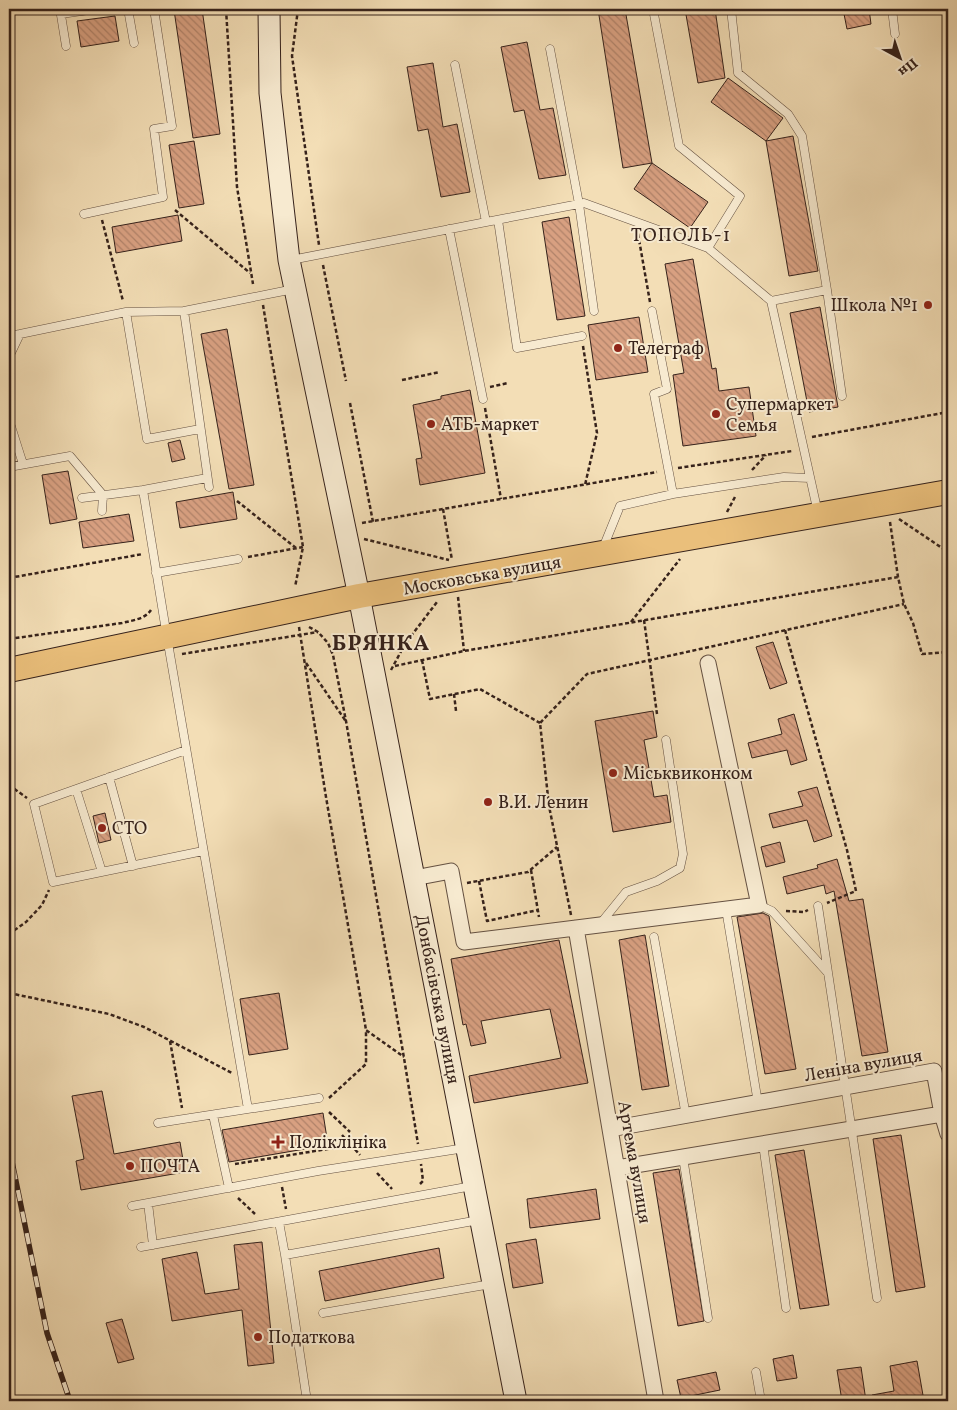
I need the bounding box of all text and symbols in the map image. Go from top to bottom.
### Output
north arrow [874,32,924,82]
text: Пн [894,53,921,80]
district label: ТОПОЛЬ-1 [631,223,731,249]
place label: Школа №1 [831,294,918,319]
marker: Школа №1 [922,299,934,311]
place label: Телеграф [628,337,704,362]
marker: Телеграф [612,342,624,354]
place label: Супермаркет Семья [726,393,834,439]
marker: Супермаркет Семья [710,408,722,420]
place label: АТБ-маркет [441,413,539,438]
marker: АТБ-маркет [425,418,437,430]
street label: Московська вулиця [401,550,563,603]
district label: БРЯНКА [332,629,430,660]
place label: Міськвиконком [623,762,752,787]
marker: Міськвиконком [607,767,619,779]
place label: В.И. Ленин [498,791,588,816]
marker: В.И. Ленин [482,796,494,808]
place label: СТО [112,817,147,842]
marker: СТО [96,822,108,834]
street label: Донбасівська вулиця [408,912,465,1086]
street label: Леніна вулиця [802,1044,924,1089]
street label: Артема вулиця [610,1099,657,1226]
place label: Поліклініка [289,1131,387,1156]
marker: Поліклініка [271,1135,285,1149]
place label: ПОЧТА [140,1155,201,1180]
marker: ПОЧТА [124,1160,136,1172]
place label: Податкова [268,1326,355,1351]
marker: Податкова [252,1331,264,1343]

